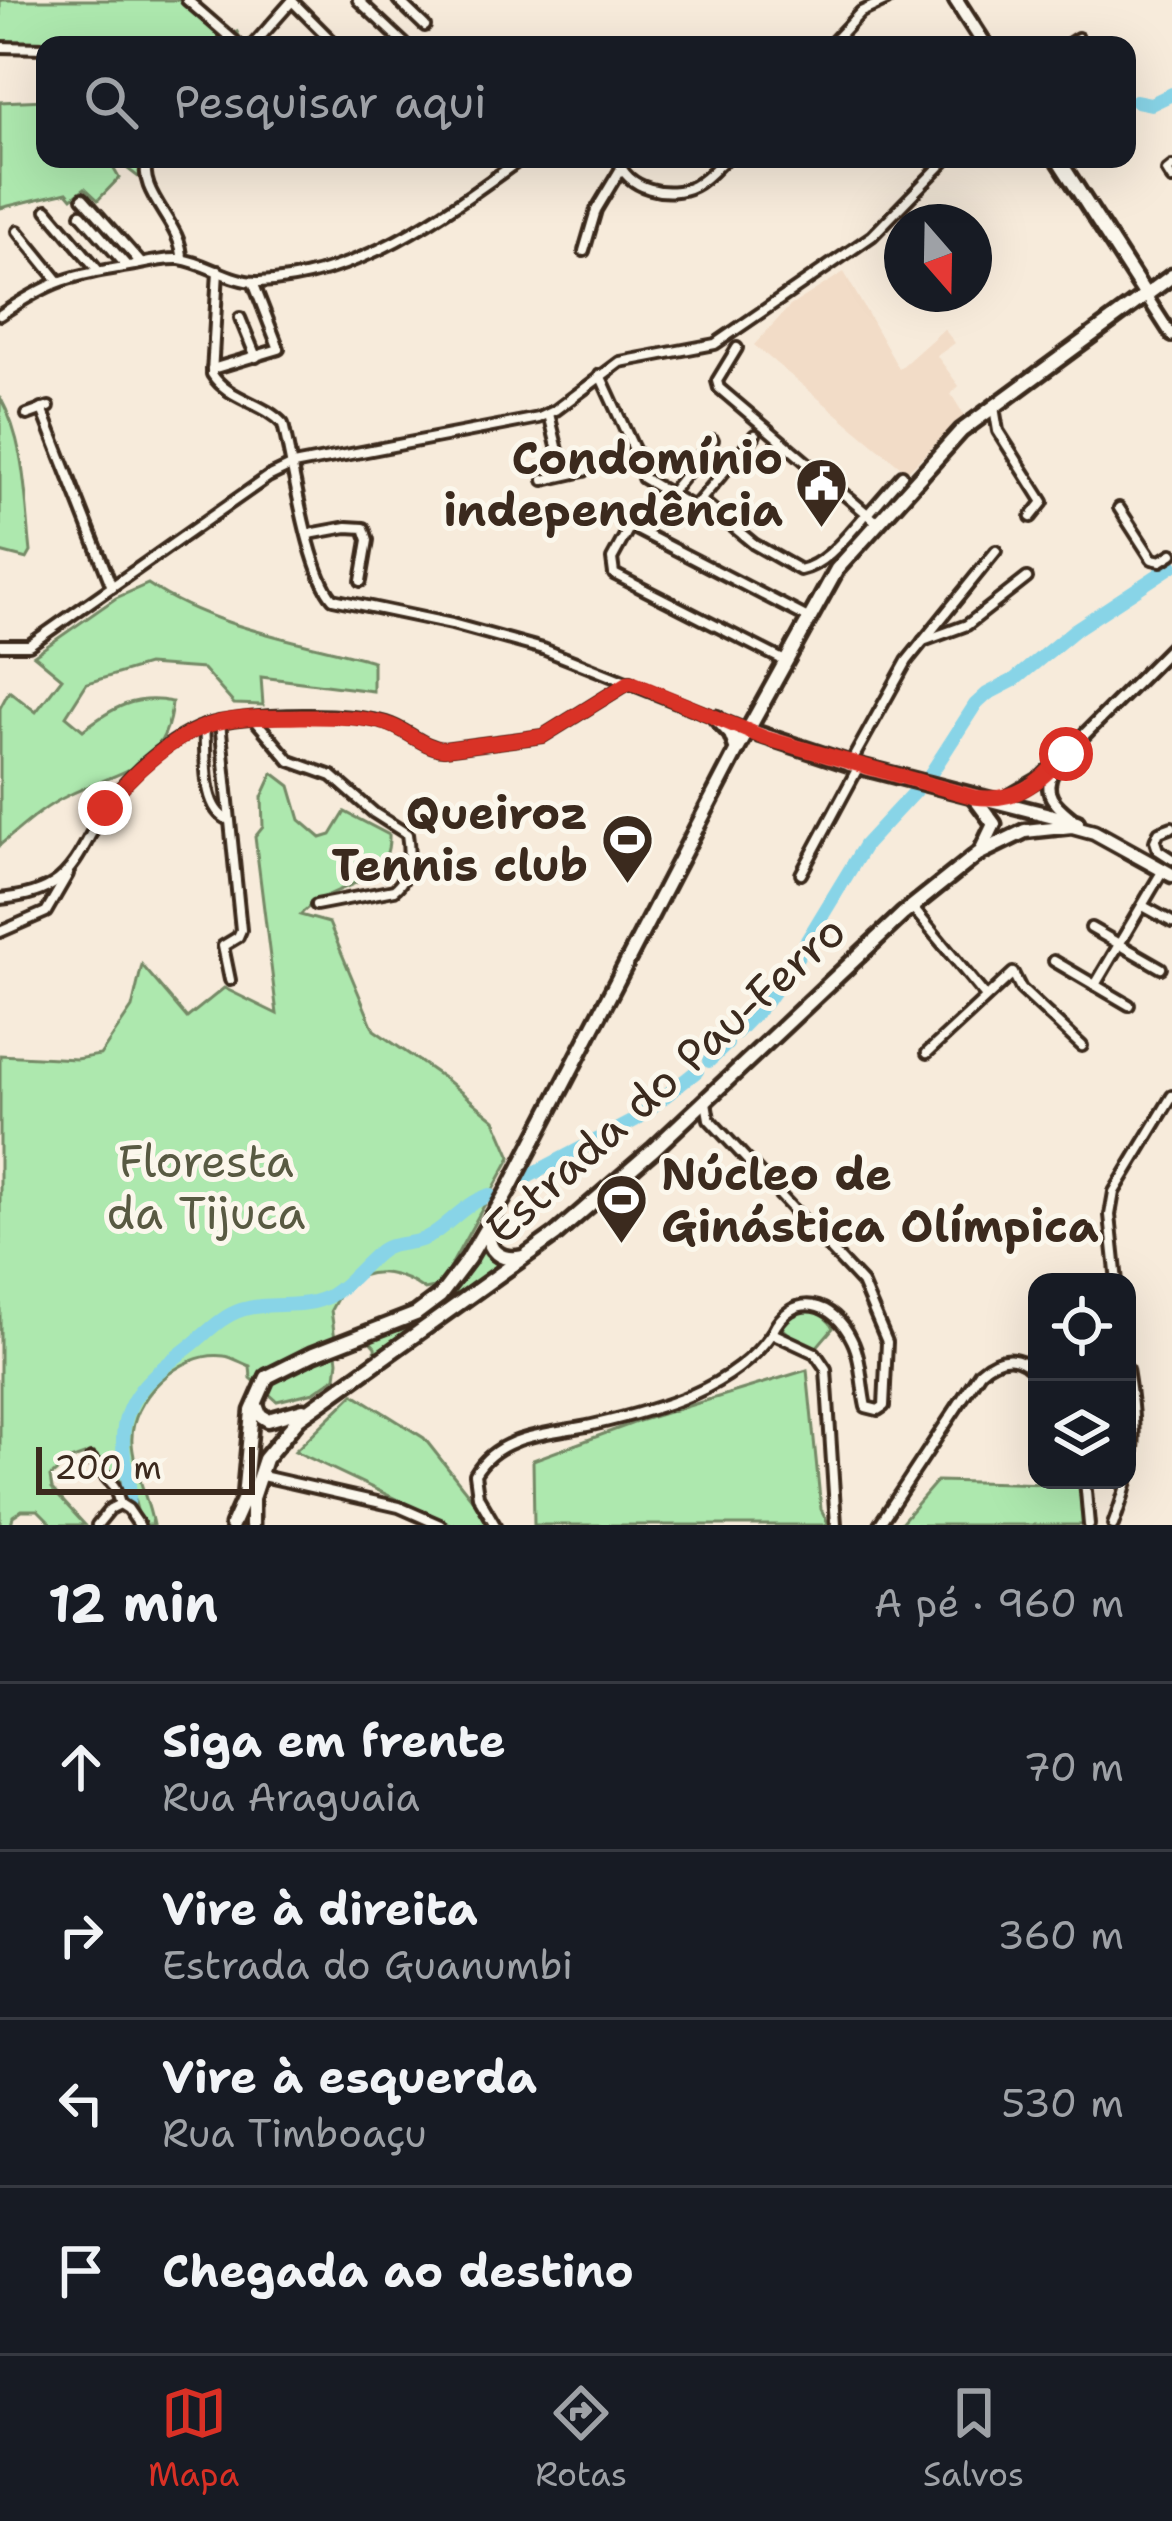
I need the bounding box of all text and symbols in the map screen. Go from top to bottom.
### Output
search box [36,36,1136,168]
icon: search [78,69,144,135]
text: Pesquisar aqui [174,72,487,132]
north arrow [884,204,992,312]
place label: Condomínio independência [443,428,783,540]
public building icon: Condomínio independência [794,456,850,530]
route start [1039,727,1093,781]
route end [78,781,132,835]
place label: Queiroz Tennis club [331,783,588,895]
sports icon: Queiroz Tennis club [599,811,655,885]
street label: Estrada do Pau-Ferro [472,901,858,1257]
park label: Floresta da Tijuca [107,1131,305,1243]
place label: Núcleo de Ginástica Olímpica [661,1144,1099,1256]
sports icon: Núcleo de Ginástica Olímpica [594,1172,650,1246]
map controls [1028,1273,1136,1489]
button: locate [1028,1273,1136,1381]
button: layers [1028,1381,1136,1489]
scale bar [36,1441,255,1494]
text: 200 m [54,1445,162,1490]
text: 12 min [48,1569,218,1637]
text: A pé · 960 m [874,1577,1124,1629]
text: Siga em frente [162,1711,506,1771]
icon: ahead [48,1734,114,1800]
text: 70 m [1023,1741,1124,1793]
text: Rua Araguaia [162,1771,420,1823]
text: Vire à direita [162,1879,478,1939]
icon: right [48,1902,114,1968]
text: 360 m [997,1909,1124,1961]
text: Estrada do Guanumbi [162,1939,573,1991]
text: Vire à esquerda [162,2047,537,2107]
icon: left [48,2070,114,2136]
text: 530 m [1001,2077,1124,2129]
text: Rua Timboaçu [162,2107,427,2159]
icon: arrive [48,2238,114,2304]
text: Chegada ao destino [162,2241,634,2301]
tab: Mapa [148,2380,239,2497]
tab: Rotas [535,2380,627,2497]
tab: Salvos [923,2380,1024,2497]

